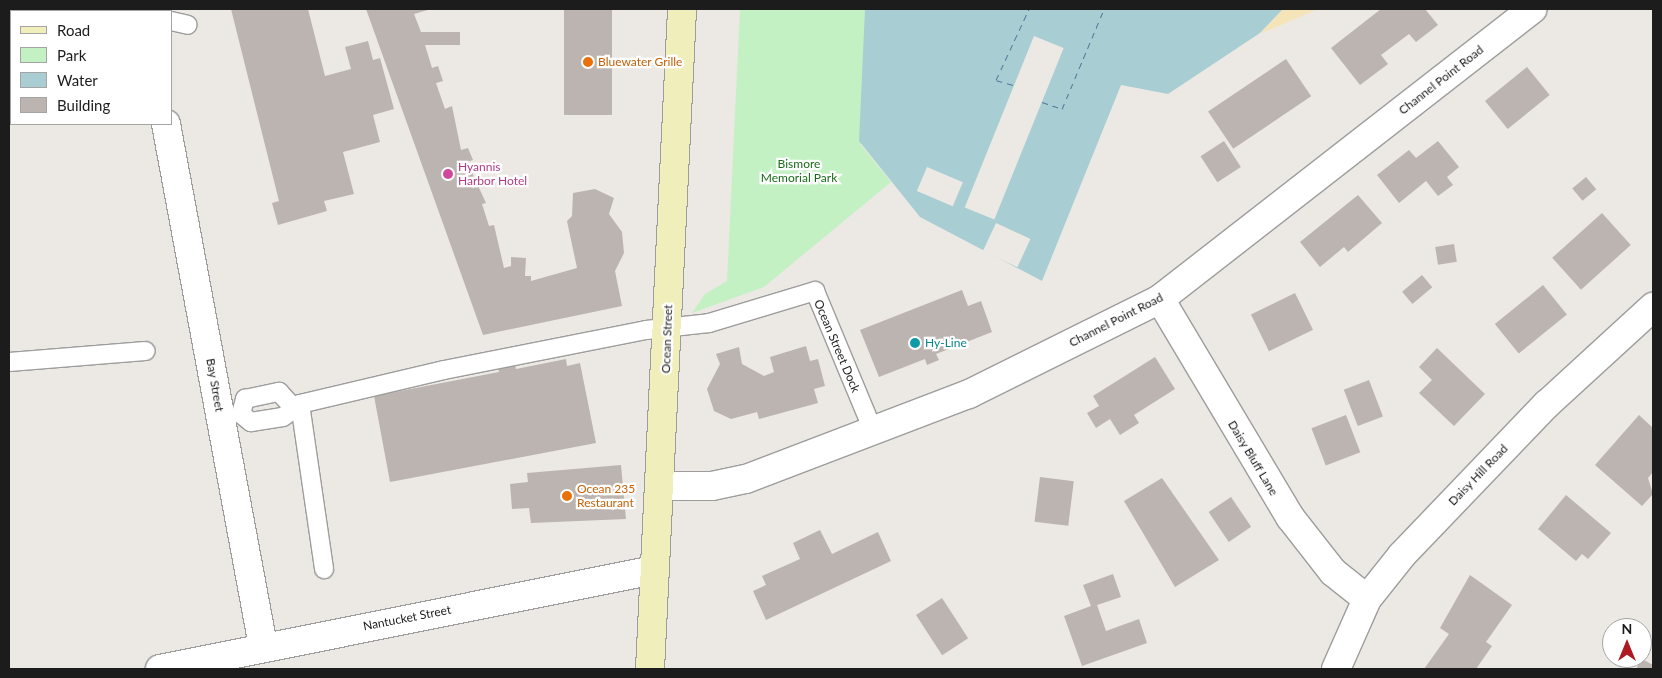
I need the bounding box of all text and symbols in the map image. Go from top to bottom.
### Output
legend [10,10,172,125]
text: Road [57,21,90,39]
street label: Channel Point Road [1396,42,1486,118]
text: Park [57,46,86,64]
place label: Bluewater Grille [598,55,683,69]
marker: Bluewater Grille [582,56,594,68]
text: Water [57,71,98,89]
text: Building [57,96,110,114]
park label: Bismore Memorial Park [761,157,837,185]
place label: Hyannis Harbor Hotel [458,160,527,188]
marker: Hyannis Harbor Hotel [442,168,454,180]
street label: Channel Point Road [1067,290,1165,350]
street label: Ocean Street Dock [811,297,863,395]
street label: Ocean Street [659,304,675,374]
place label: Hy-Line [925,336,967,350]
marker: Hy-Line [909,337,921,349]
street label: Bay Street [203,357,227,413]
street label: Daisy Bluff Lane [1225,418,1281,498]
street label: Daisy Hill Road [1445,441,1511,509]
place label: Ocean 235 Restaurant [577,482,635,510]
marker: Ocean 235 Restaurant [561,490,573,502]
street label: Nantucket Street [362,602,452,634]
north arrow [1602,618,1652,668]
text: N [1622,620,1632,637]

